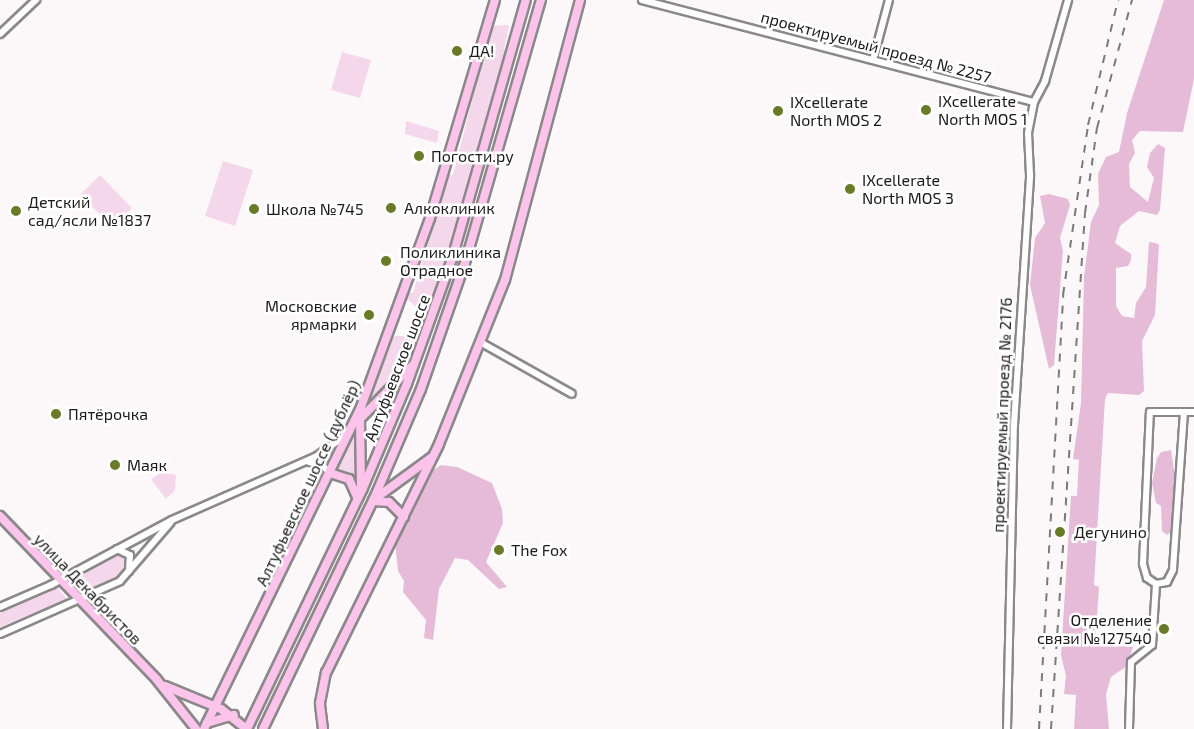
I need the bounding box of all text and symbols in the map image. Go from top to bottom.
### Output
street label: проектируемый проезд № 2257 [759,7,993,87]
place label: ДА! [469,41,494,61]
marker: ДА! [450,44,464,58]
place label: IXcellerate North MOS 1 [938,91,1027,129]
place label: IXcellerate North MOS 2 [790,92,882,130]
marker: IXcellerate North MOS 1 [919,103,933,117]
marker: IXcellerate North MOS 2 [771,104,785,118]
place label: Погости.ру [431,146,514,166]
marker: Погости.ру [412,149,426,163]
place label: IXcellerate North MOS 3 [862,170,954,208]
marker: IXcellerate North MOS 3 [843,182,857,196]
place label: Детский сад/ясли №1837 [28,192,151,230]
place label: Алкоклиник [404,198,495,218]
place label: Школа №745 [266,199,363,219]
marker: Алкоклиник [382,199,400,217]
marker: Школа №745 [247,202,261,216]
marker: Детский сад/ясли №1837 [9,204,23,218]
place label: Поликлиника Отрадное [400,242,501,280]
marker: Поликлиника Отрадное [377,252,395,270]
street label: Алтуфьевское шоссе [360,292,434,444]
place label: Московские ярмарки [265,296,357,334]
street label: проектируемый проезд № 2176 [988,297,1016,533]
marker: Московские ярмарки [362,308,376,322]
street label: Алтуфьевское шоссе (дублёр) [252,377,364,589]
place label: Пятёрочка [68,404,148,424]
marker: Пятёрочка [49,407,63,421]
place label: Маяк [127,455,167,475]
marker: Маяк [108,458,122,472]
place label: Дегунино [1074,522,1147,542]
marker: Дегунино [1051,523,1069,541]
street label: улица Декабристов [30,530,146,648]
place label: The Fox [511,540,567,560]
marker: The Fox [492,543,506,557]
place label: Отделение связи №127540 [1037,610,1152,648]
marker: Отделение связи №127540 [1157,622,1171,636]

